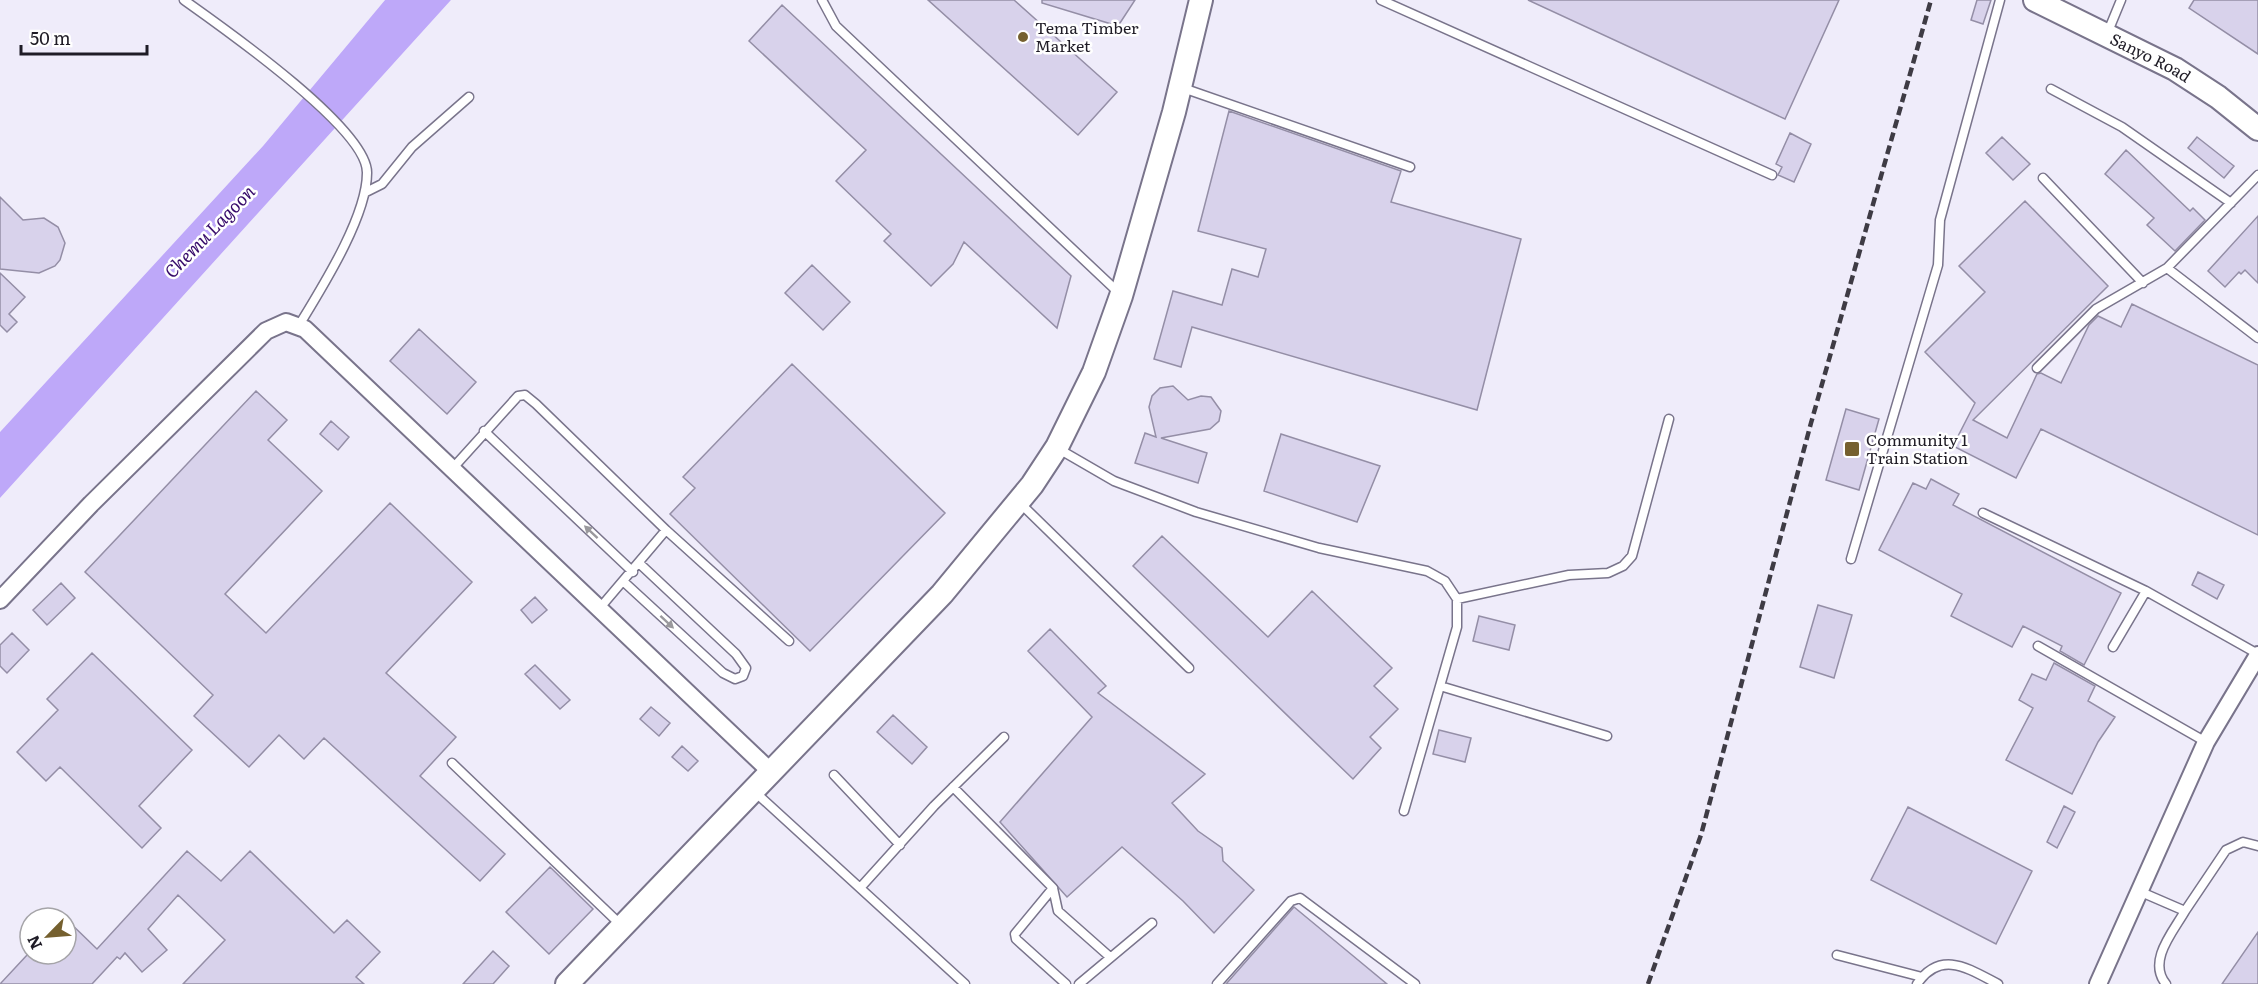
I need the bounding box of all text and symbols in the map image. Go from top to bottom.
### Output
place label: Tema Timber Market [1035,15,1139,57]
scale bar [21,18,147,56]
text: 50 m [30,24,71,51]
street label: Sanyo Road [2106,26,2196,88]
marker: Tema Timber Market [1016,30,1030,44]
water label: Chemu Lagoon [157,178,261,284]
place label: Community 1 Train Station [1866,427,1969,469]
marker: Community 1 Train Station [1843,440,1861,458]
one-way arrow [584,525,598,539]
one-way arrow [660,615,675,629]
north arrow [18,906,78,966]
text: N [20,932,47,954]

